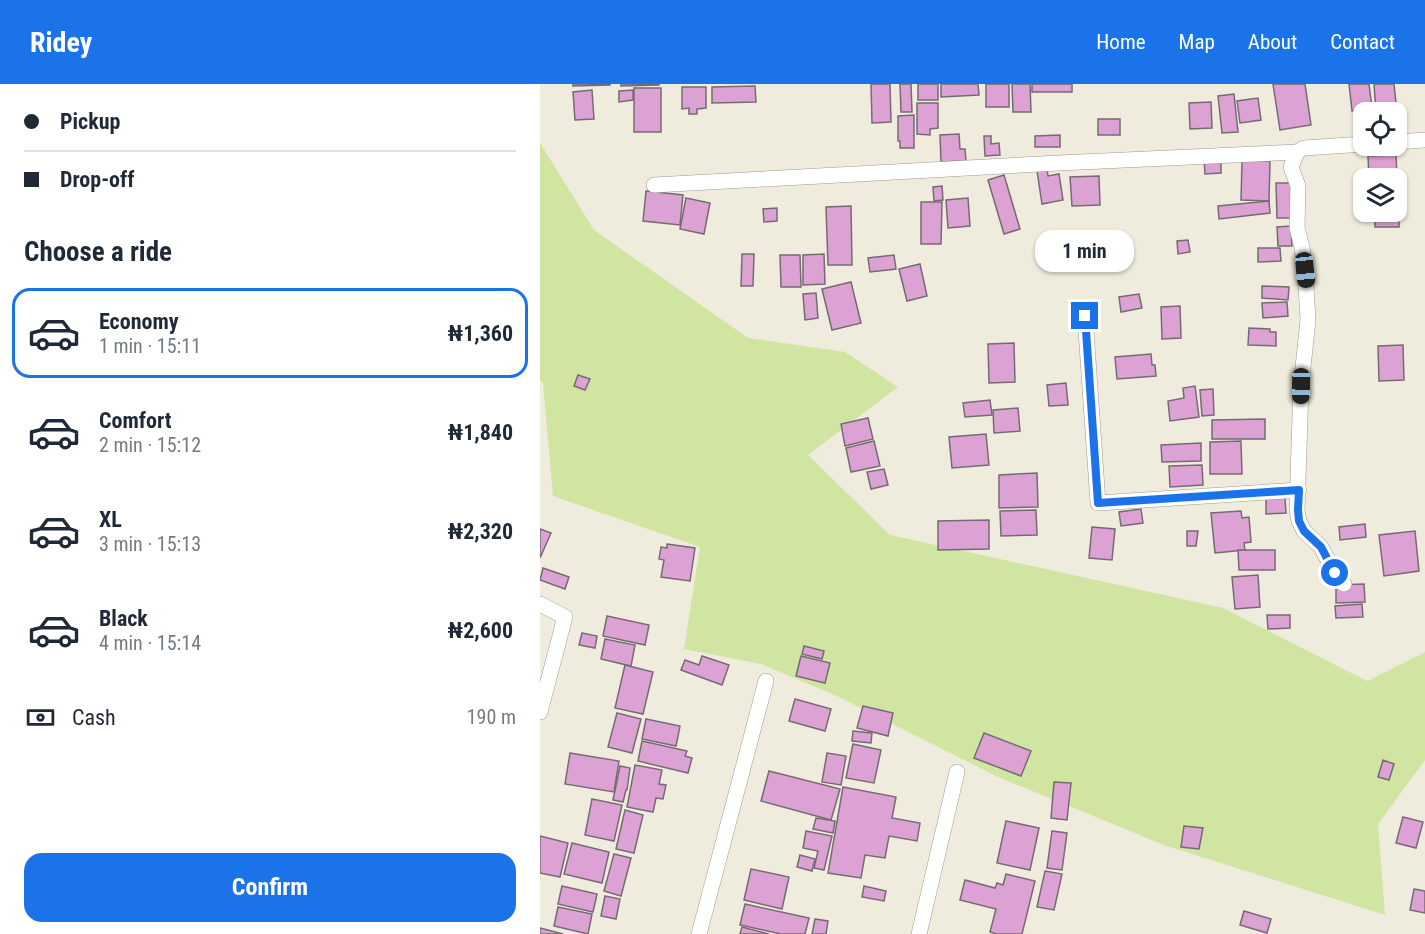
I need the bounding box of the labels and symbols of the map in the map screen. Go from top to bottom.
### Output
callout: 1 min [1036,229,1134,271]
car [1294,251,1316,289]
route end [1071,302,1098,329]
car [1292,368,1310,404]
route start [1321,559,1348,586]

